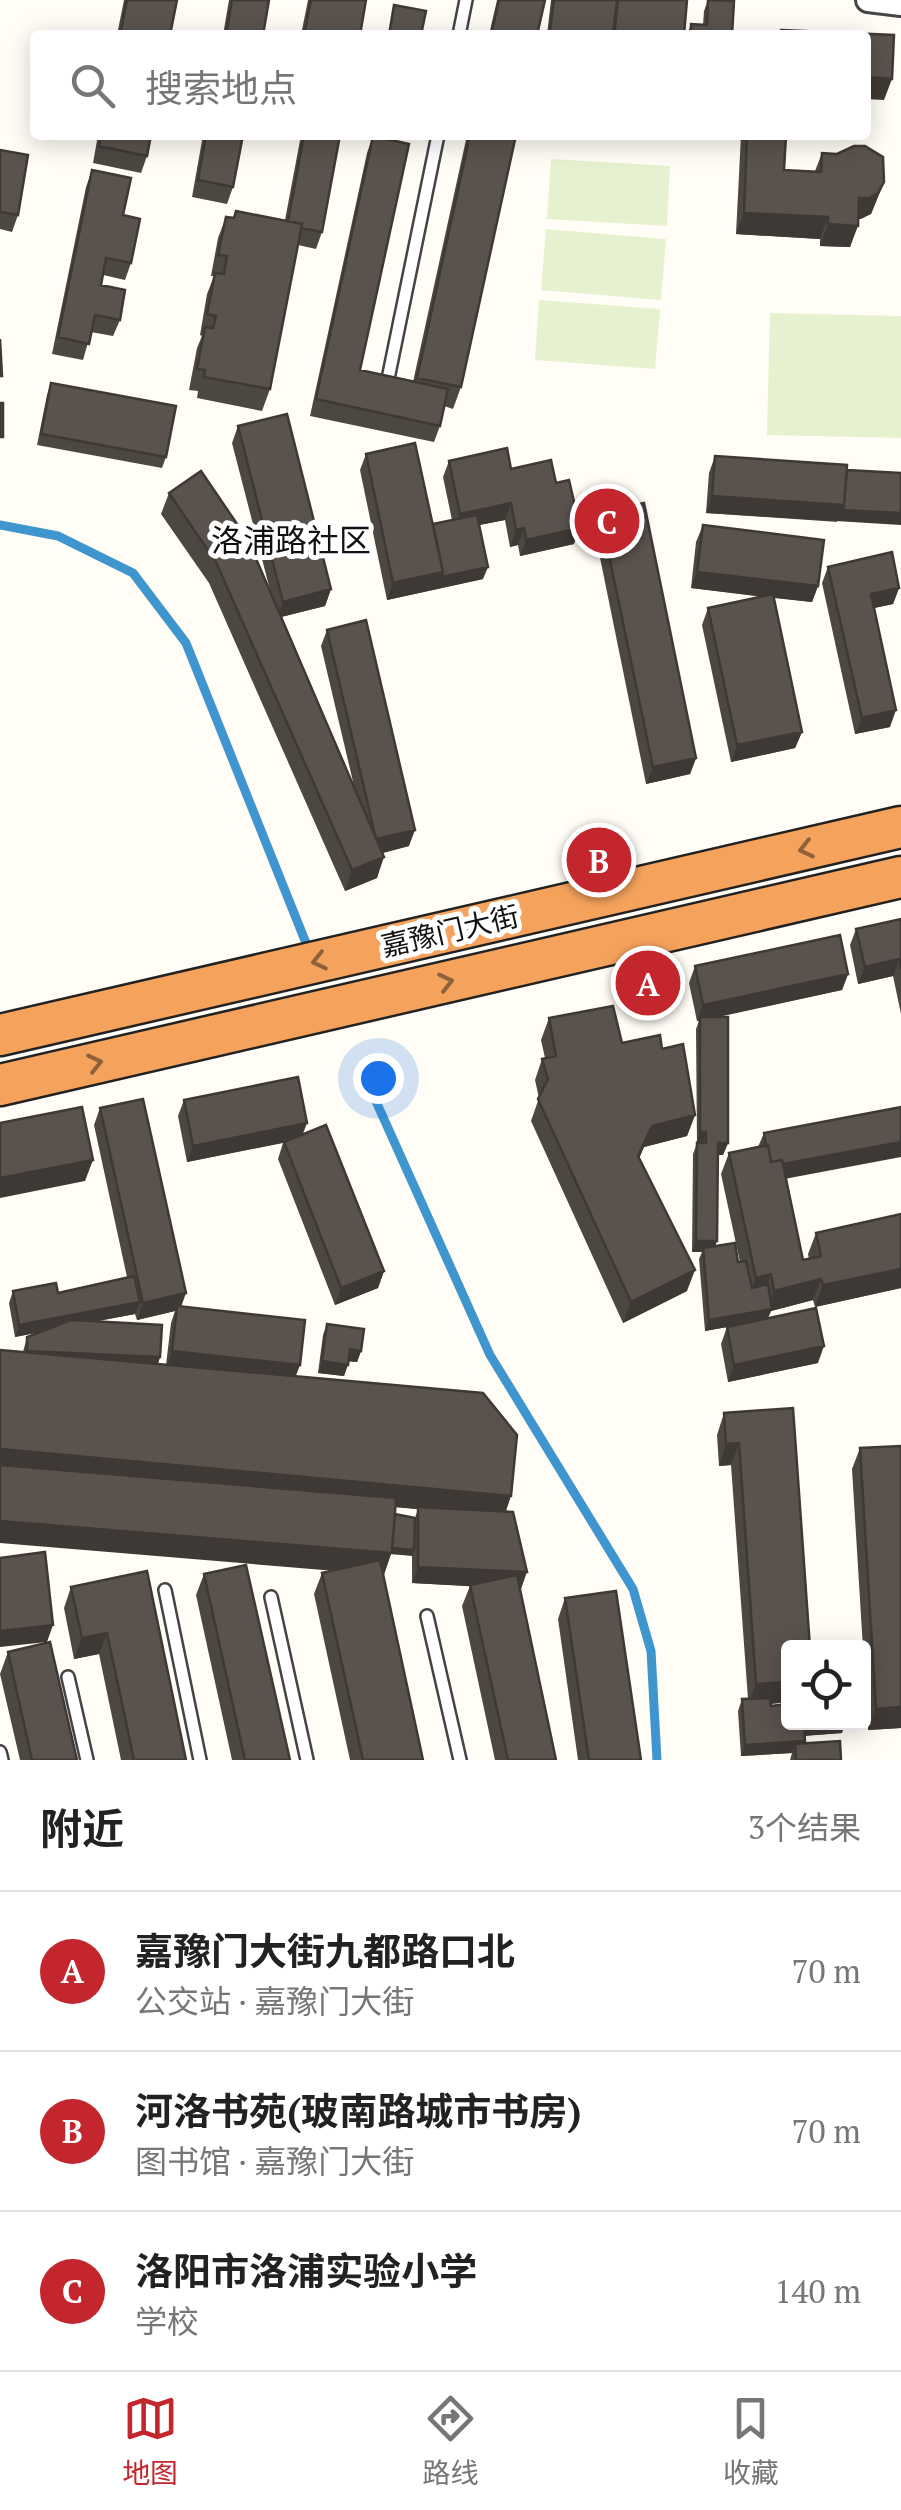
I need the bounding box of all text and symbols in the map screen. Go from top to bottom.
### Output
search box [30,30,871,140]
icon: search [65,58,120,113]
text: 搜索地点 [145,63,297,113]
pin: C [574,484,640,558]
district label: 洛浦路社区 [211,519,371,561]
pin: B [566,822,632,898]
one-way arrow [798,837,815,858]
street label: 嘉豫门大街 [378,897,522,964]
pin: A [616,946,680,1020]
one-way arrow [311,949,328,970]
one-way arrow [437,973,454,994]
your location [353,1053,404,1104]
one-way arrow [86,1054,103,1075]
map controls [781,1640,871,1730]
button: locate [781,1640,871,1730]
text: 附近 [40,1800,124,1856]
text: 3个结果 [748,1806,861,1848]
text: 嘉豫门大街九都路口北 [135,1926,515,1976]
text: A [61,1950,84,1992]
text: 70 m [791,1950,861,1992]
text: 公交站 · 嘉豫门大街 [135,1980,414,2022]
text: 河洛书苑(玻南路城市书房) [135,2086,582,2136]
text: B [62,2110,83,2152]
text: 70 m [791,2110,861,2152]
text: 图书馆 · 嘉豫门大街 [135,2140,414,2182]
text: 洛阳市洛浦实验小学 [135,2246,477,2296]
text: C [62,2270,83,2312]
text: 140 m [774,2270,861,2312]
text: 学校 [135,2300,199,2342]
tab: 地图 [122,2391,178,2491]
tab: 路线 [422,2391,479,2491]
tab: 收藏 [723,2391,779,2491]

